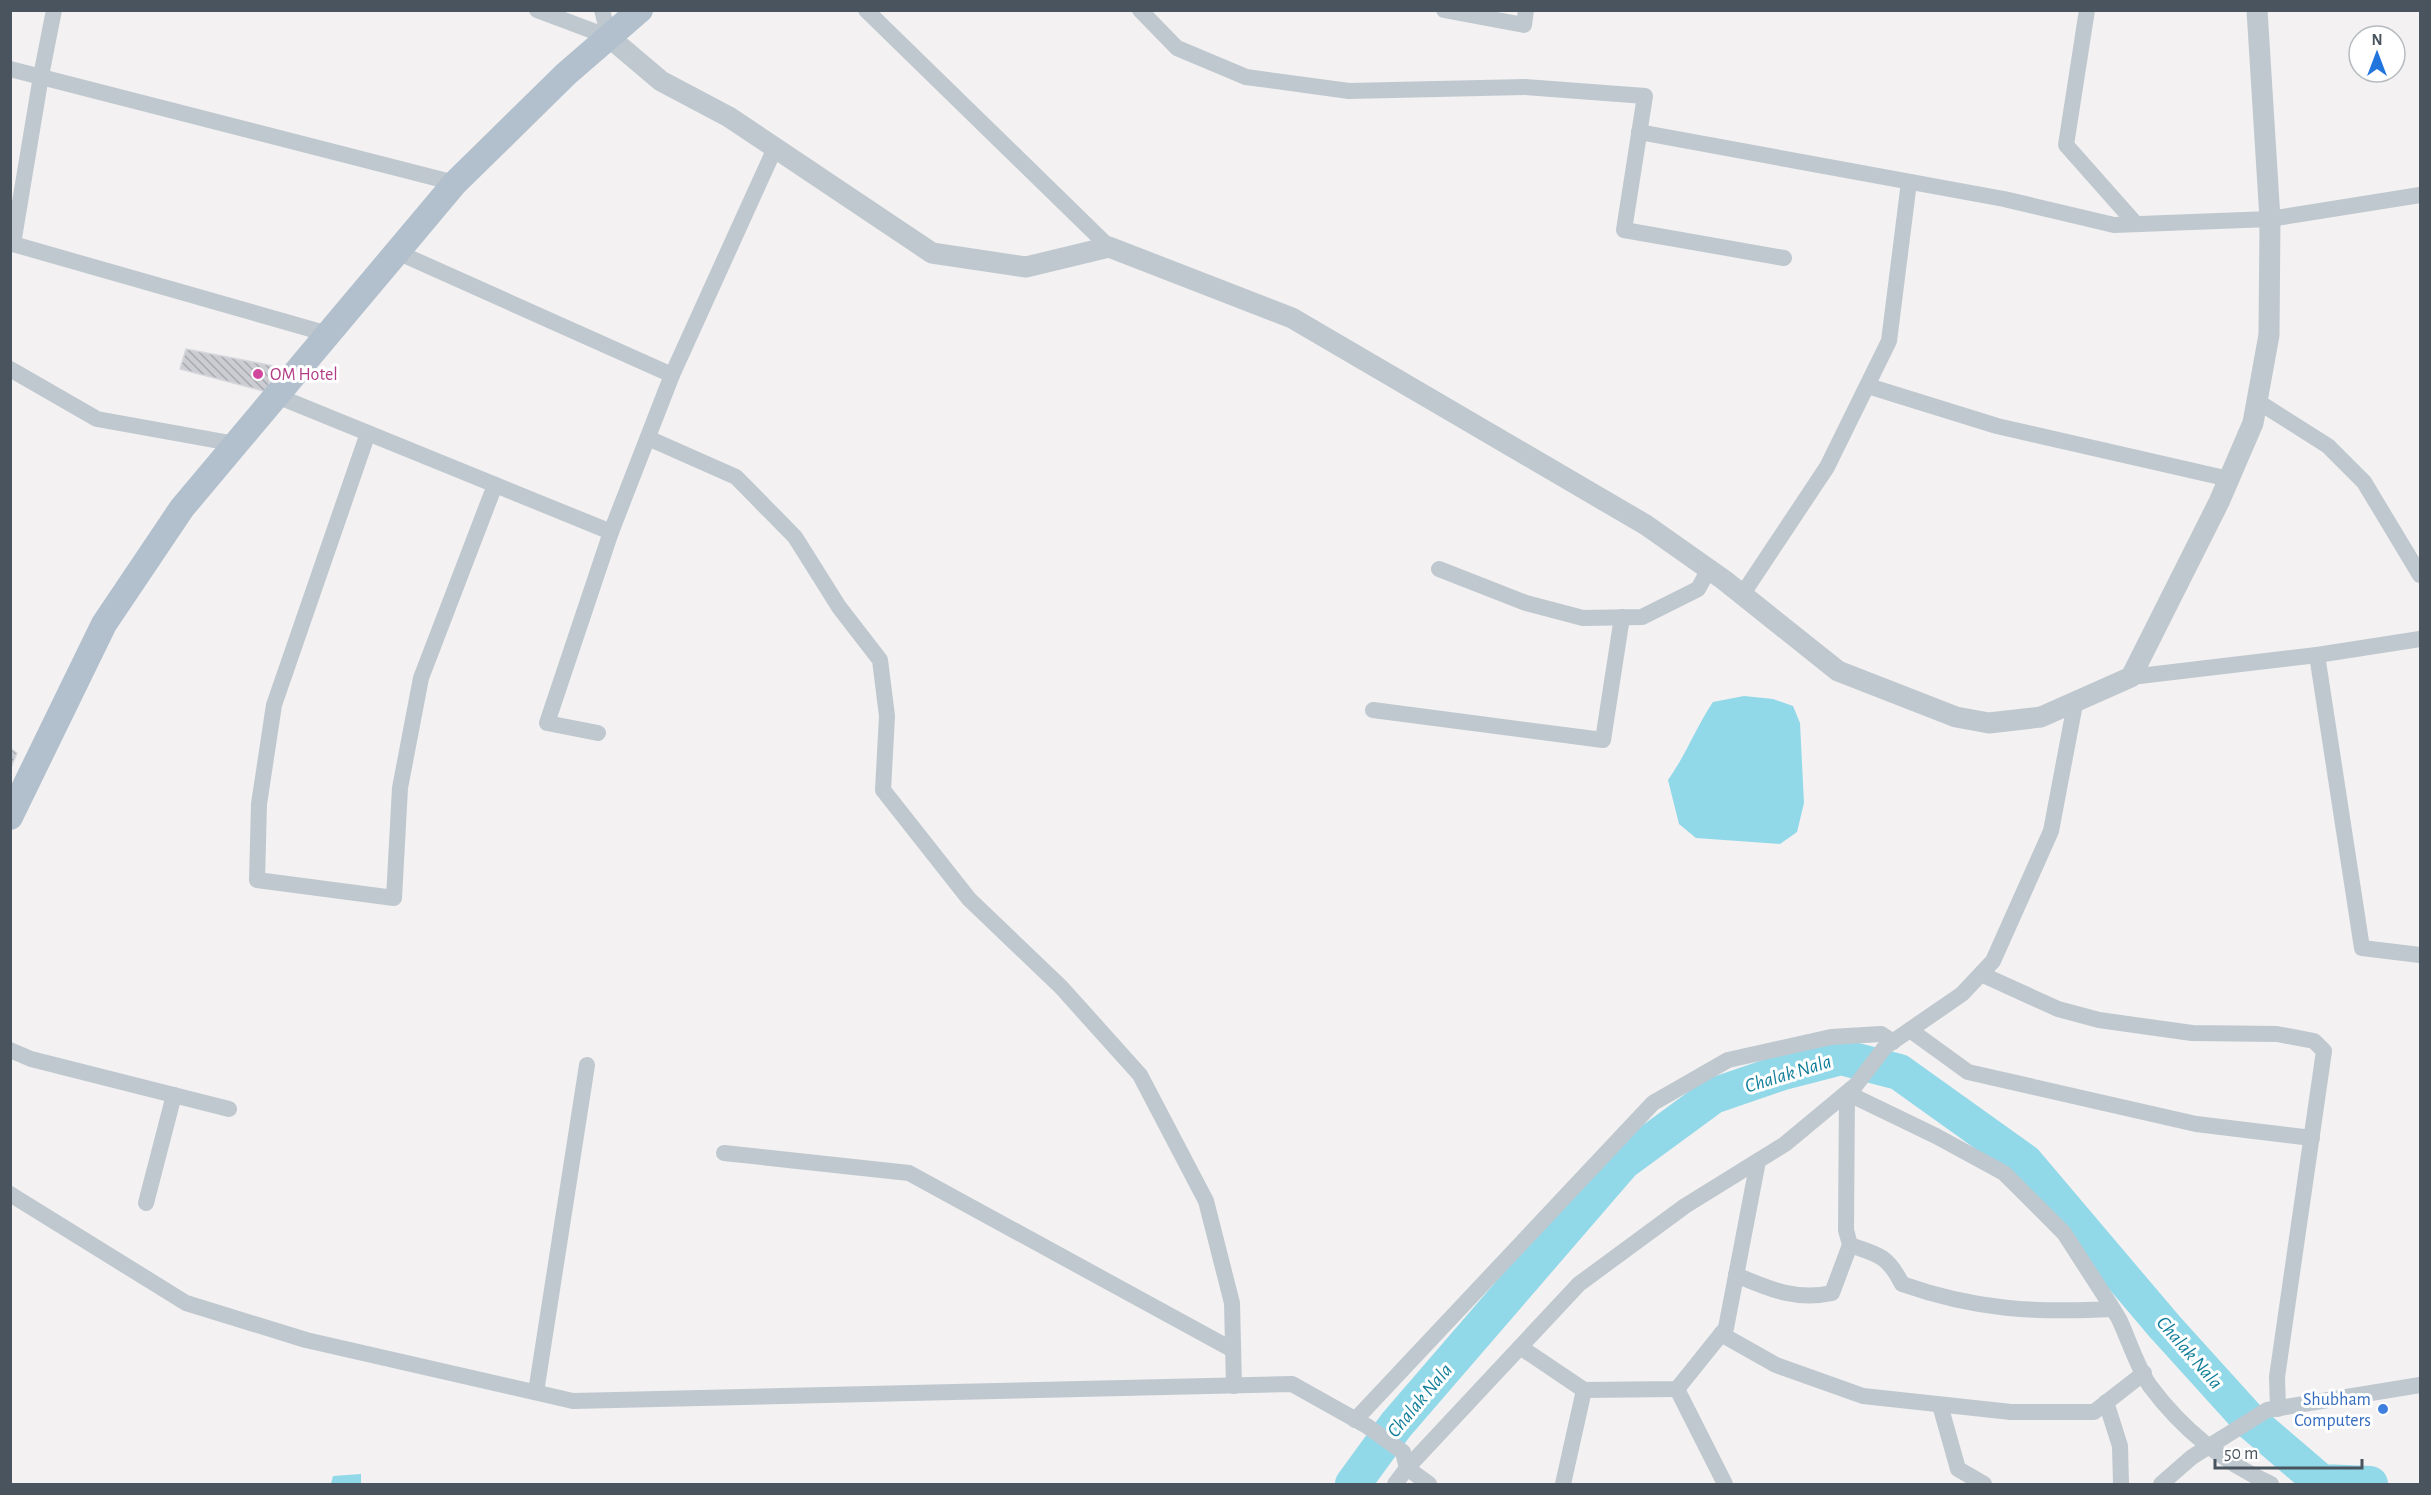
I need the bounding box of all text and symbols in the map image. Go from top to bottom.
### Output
north arrow [2347,24,2407,84]
text: N [2371,32,2383,48]
place label: OM Hotel [270,366,338,384]
marker: OM Hotel [251,367,265,381]
water label: Chalak Nala [1743,1051,1834,1097]
water label: Chalak Nala [2152,1312,2226,1393]
water label: Chalak Nala [1383,1360,1456,1441]
place label: Shubham Computers [2294,1391,2371,1430]
marker: Shubham Computers [2376,1402,2390,1416]
scale bar [2215,1432,2362,1470]
text: 50 m [2224,1445,2258,1463]

